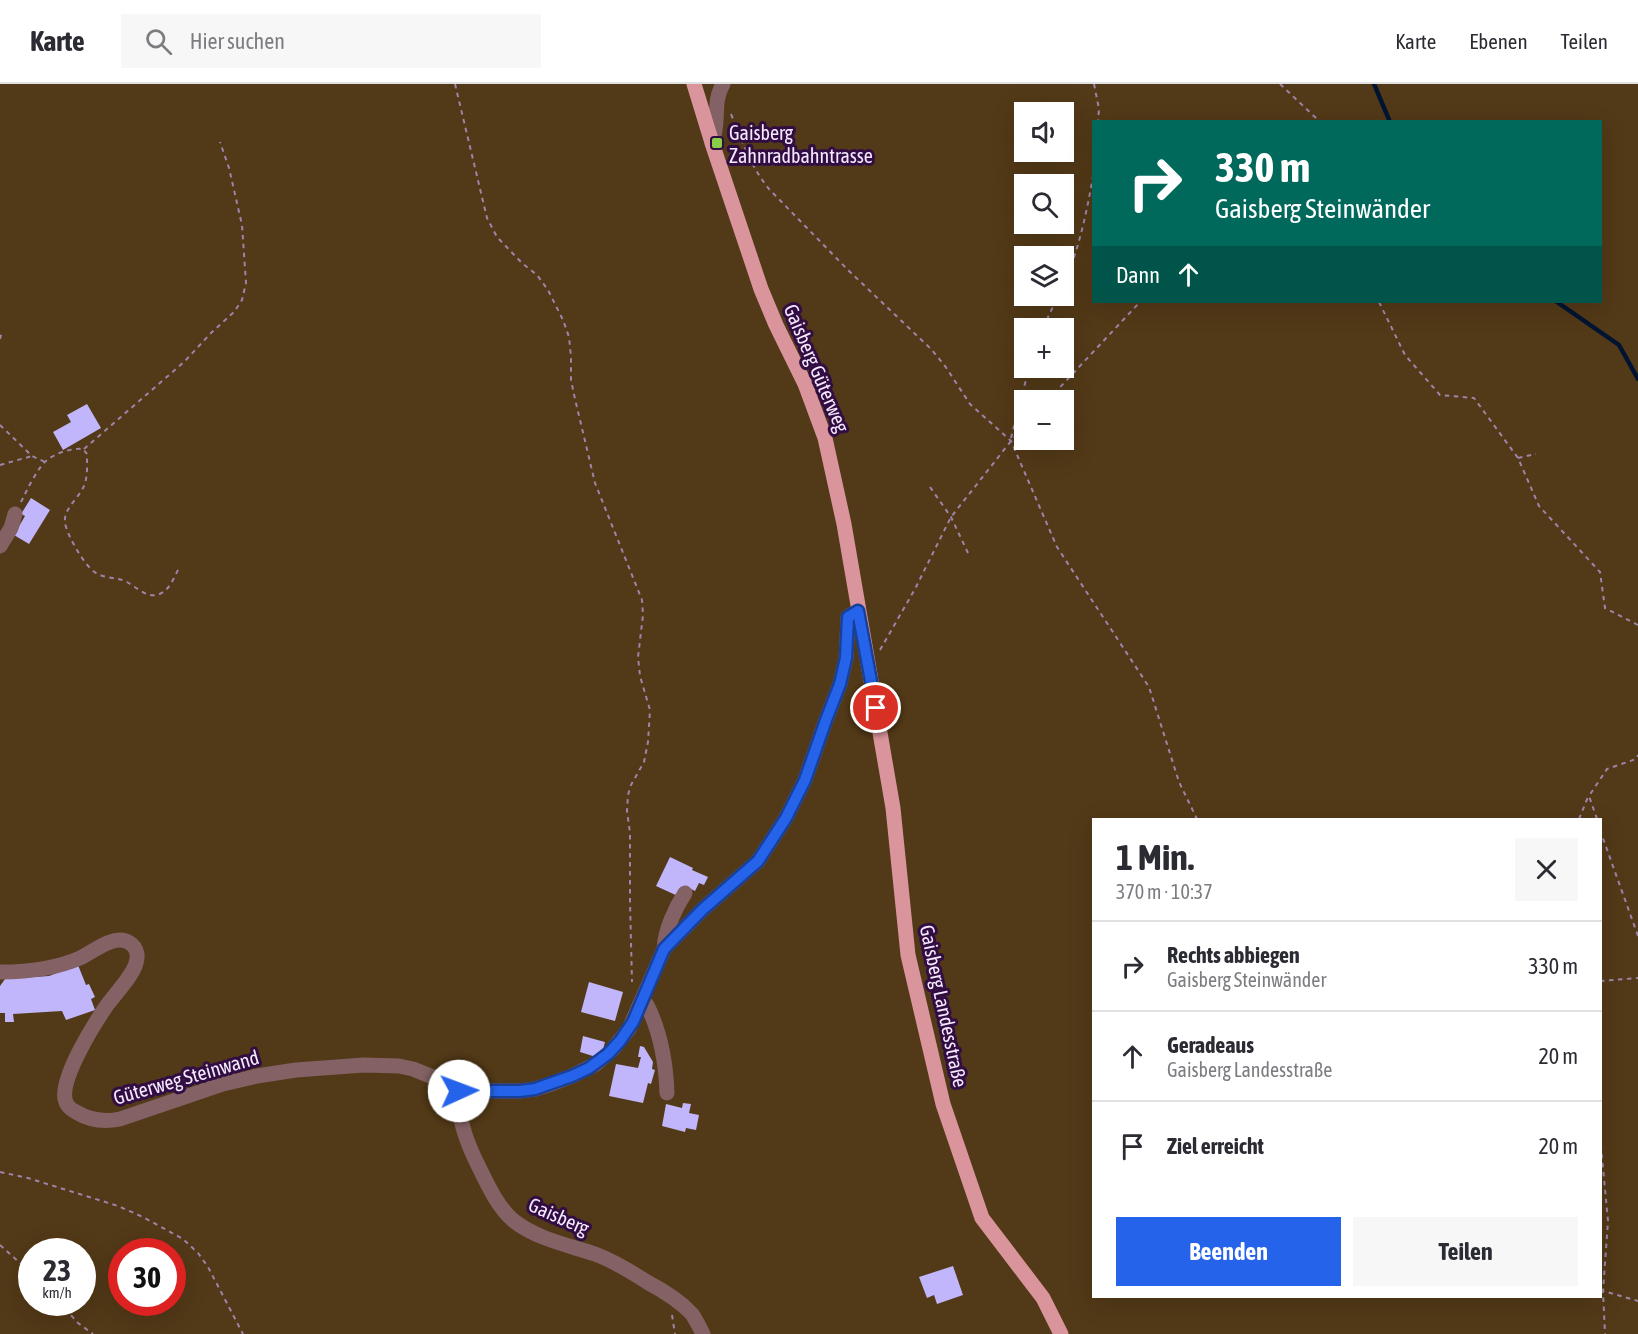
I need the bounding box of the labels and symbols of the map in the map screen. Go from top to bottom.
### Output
place label: Gaisberg Zahnradbahntrasse [729,121,873,167]
marker: Gaisberg Zahnradbahntrasse [710,136,724,150]
street label: Gaisberg Güterweg [780,300,855,436]
pin [850,682,901,733]
street label: Gaisberg Landesstraße [916,923,972,1089]
street label: Güterweg Steinwand [110,1045,262,1109]
position arrow [427,1059,491,1123]
street label: Gaisberg [525,1192,593,1240]
speed limit sign: 30 [108,1238,186,1316]

